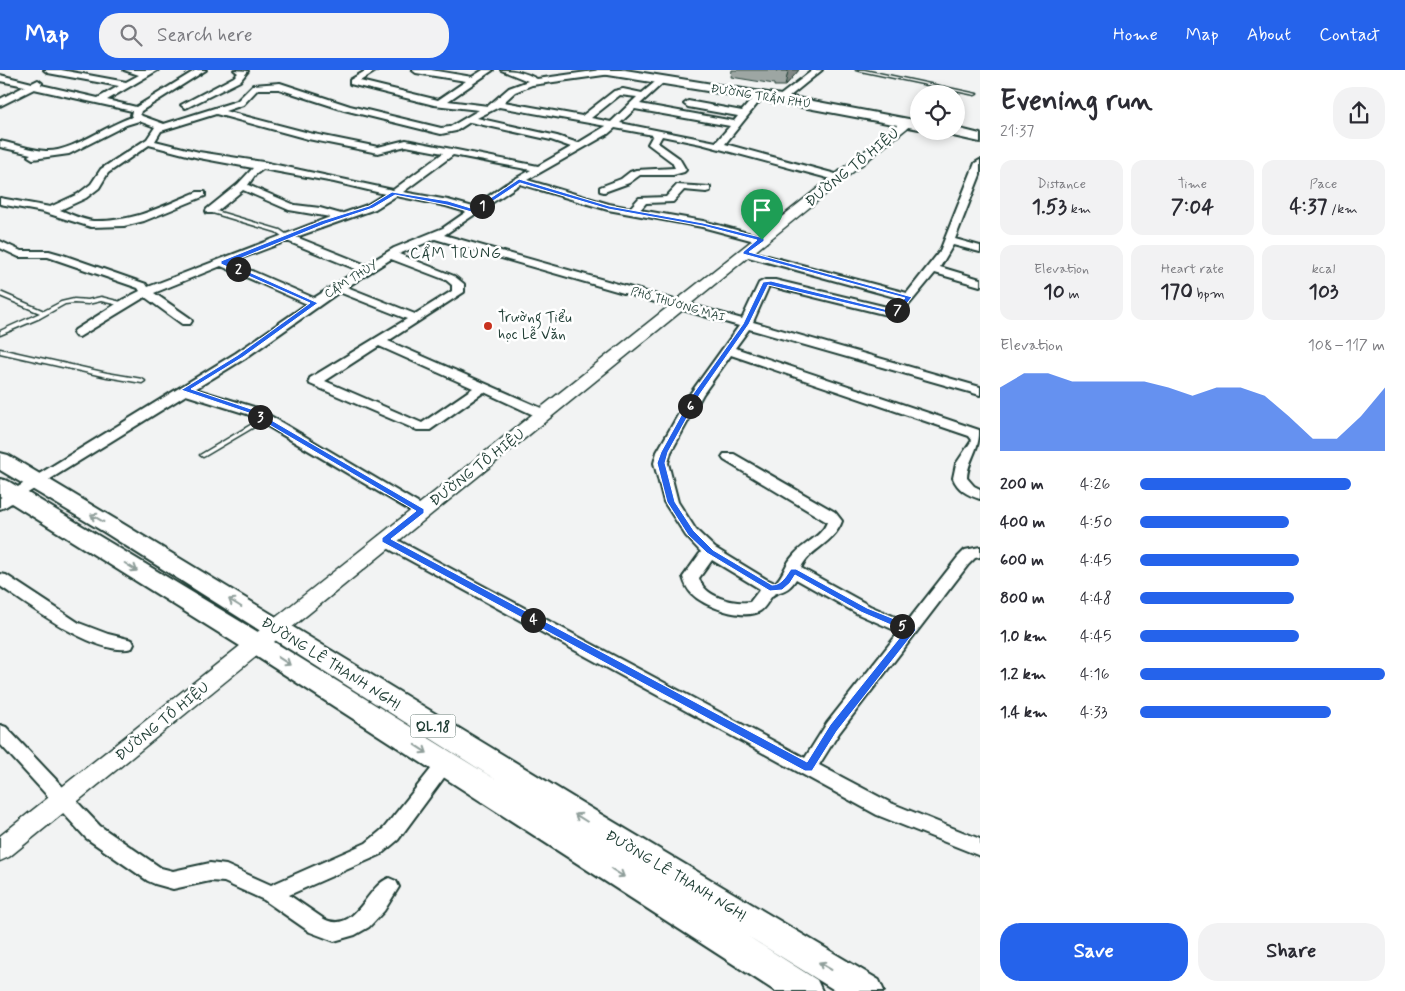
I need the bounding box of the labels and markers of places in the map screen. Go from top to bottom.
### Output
pin [741,189,783,240]
pin: 1 [470,194,494,218]
pin: 2 [226,256,250,282]
pin: 7 [884,298,910,322]
place label: Trường Tiểu học Lễ Văn [498,308,572,345]
marker: Trường Tiểu học Lễ Văn [482,320,494,332]
pin: 6 [678,394,702,418]
pin: 3 [248,404,272,430]
pin: 4 [520,608,546,632]
pin: 5 [890,614,914,638]

